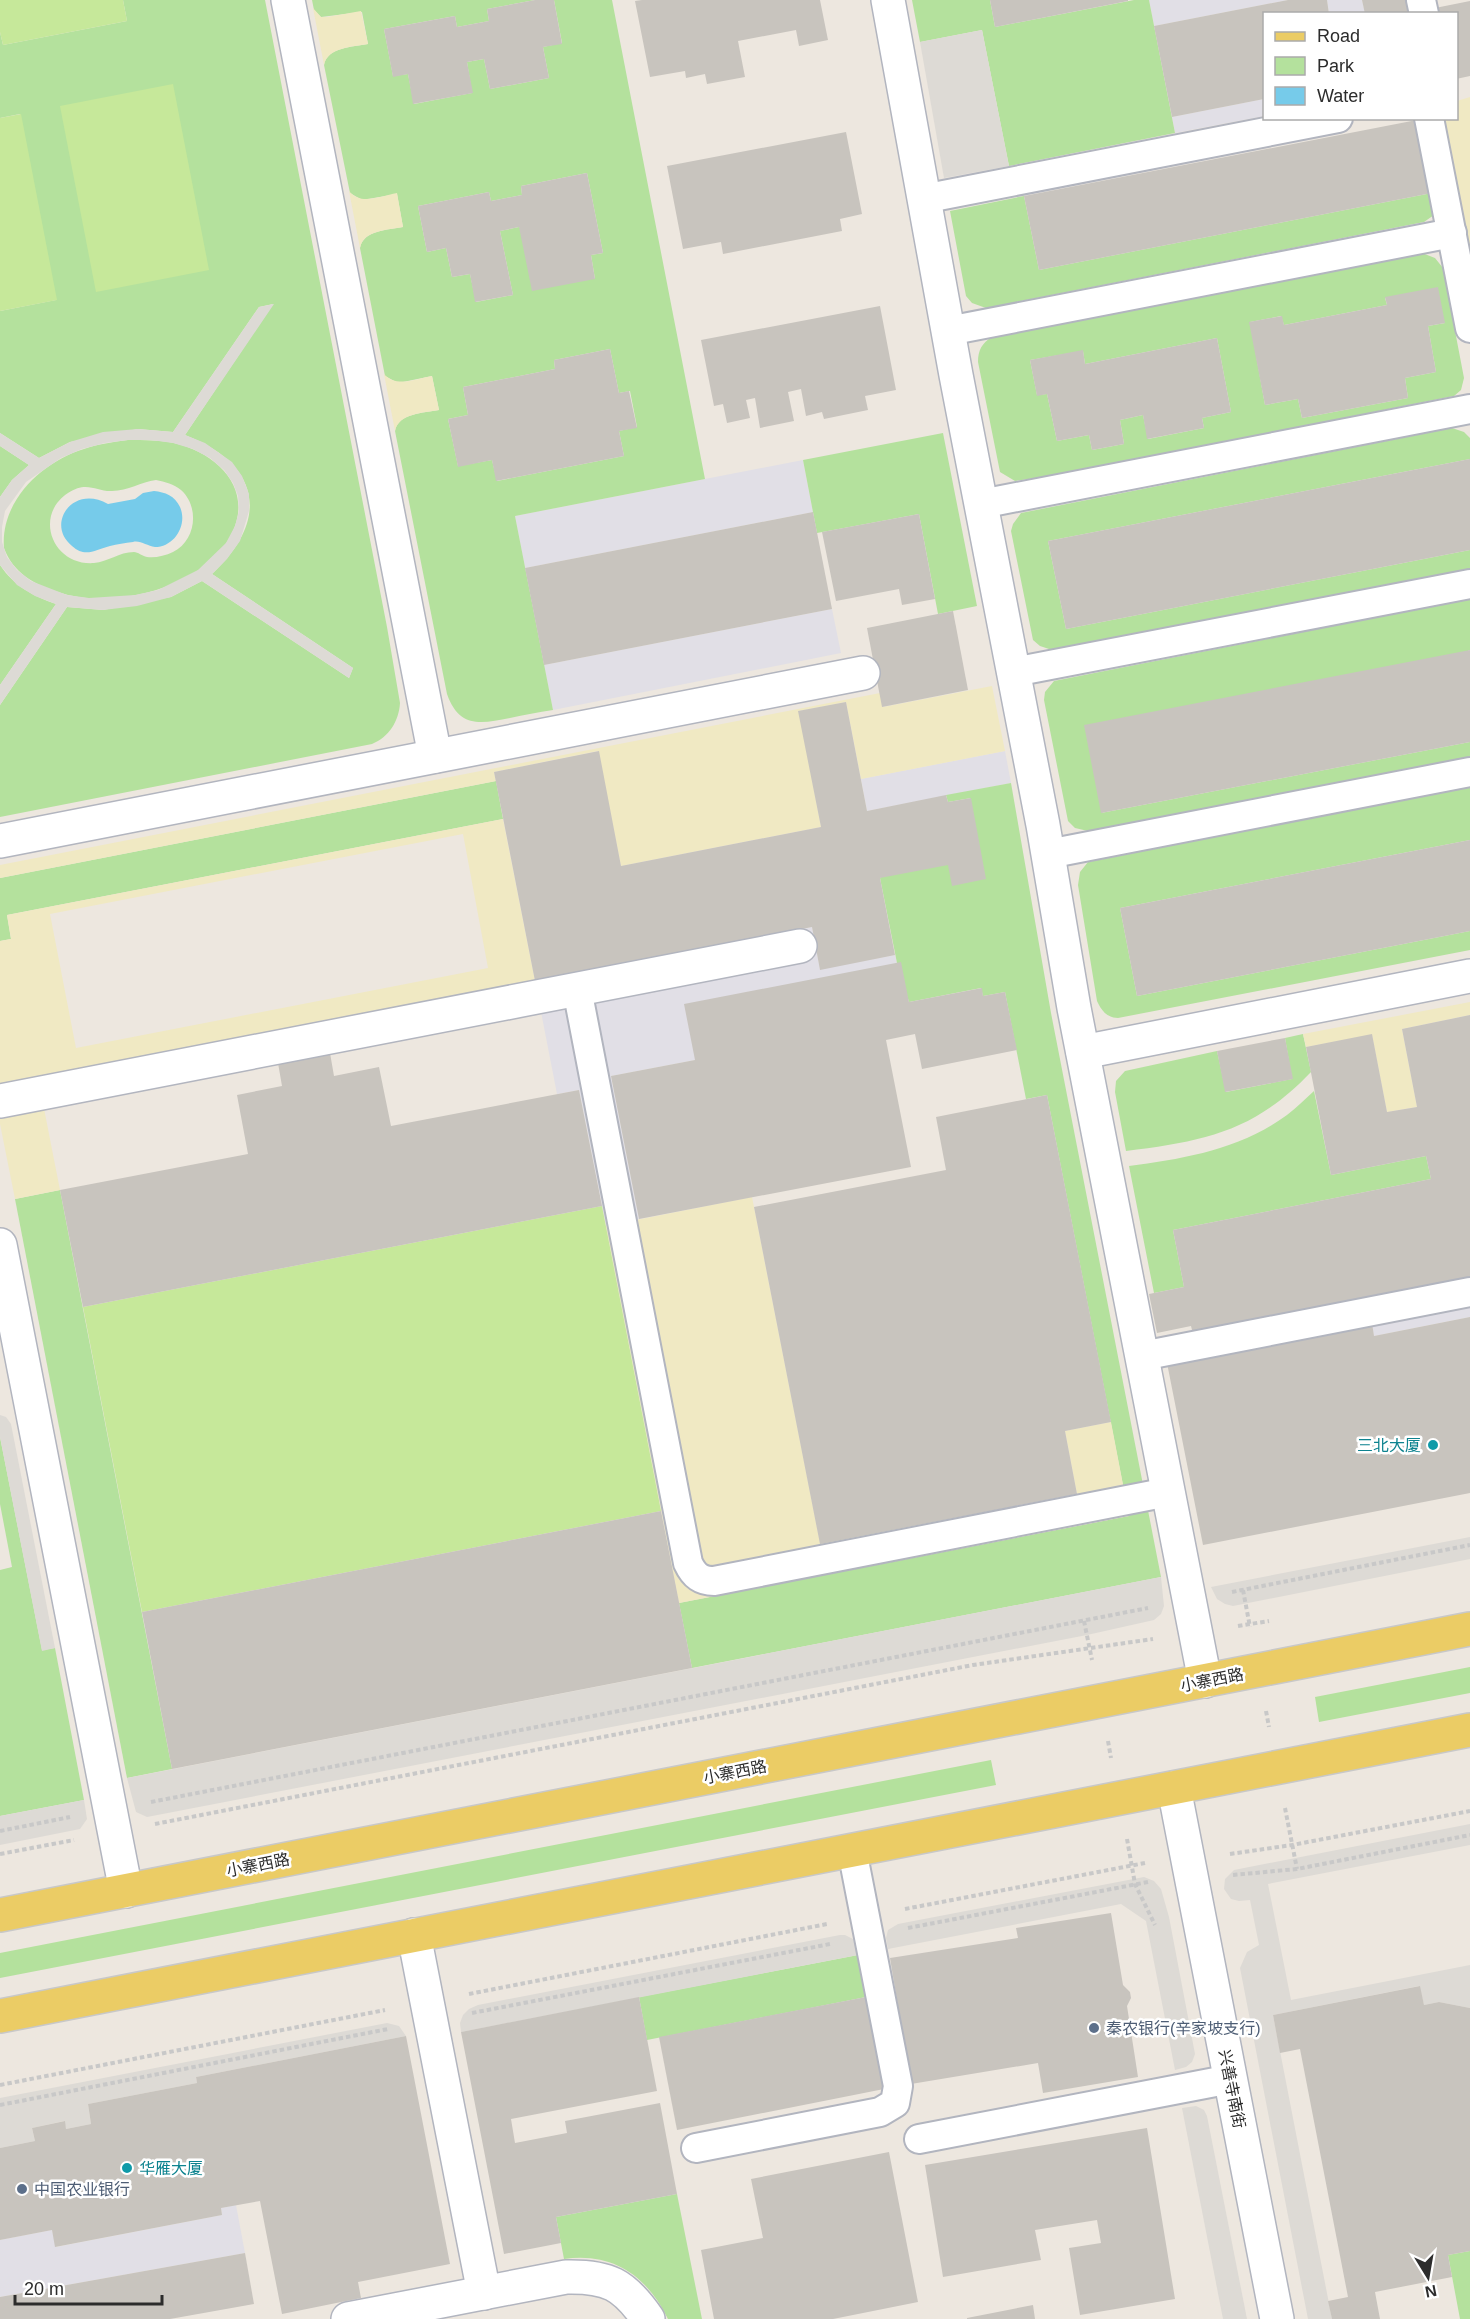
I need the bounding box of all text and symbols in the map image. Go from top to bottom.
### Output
legend [1263,12,1458,120]
text: Road [1317,26,1360,46]
text: Park [1317,56,1355,76]
text: Water [1317,86,1364,106]
place label: 三北大厦 [1357,1437,1421,1454]
marker: 三北大厦 [1426,1438,1440,1452]
street label: 小寨西路 [1179,1666,1245,1694]
street label: 小寨西路 [702,1758,768,1786]
street label: 小寨西路 [225,1851,291,1879]
place label: 秦农银行(辛家坡支行) [1106,2020,1261,2037]
marker: 秦农银行(辛家坡支行) [1087,2021,1101,2035]
street label: 兴善寺南街 [1216,2048,1248,2130]
place label: 华雁大厦 [139,2160,203,2177]
marker: 华雁大厦 [120,2161,134,2175]
place label: 中国农业银行 [34,2181,130,2198]
marker: 中国农业银行 [15,2182,29,2196]
north arrow [1398,2247,1458,2307]
scale bar [15,2268,162,2306]
text: 20 m [24,2279,64,2299]
text: N [1423,2282,1438,2301]

